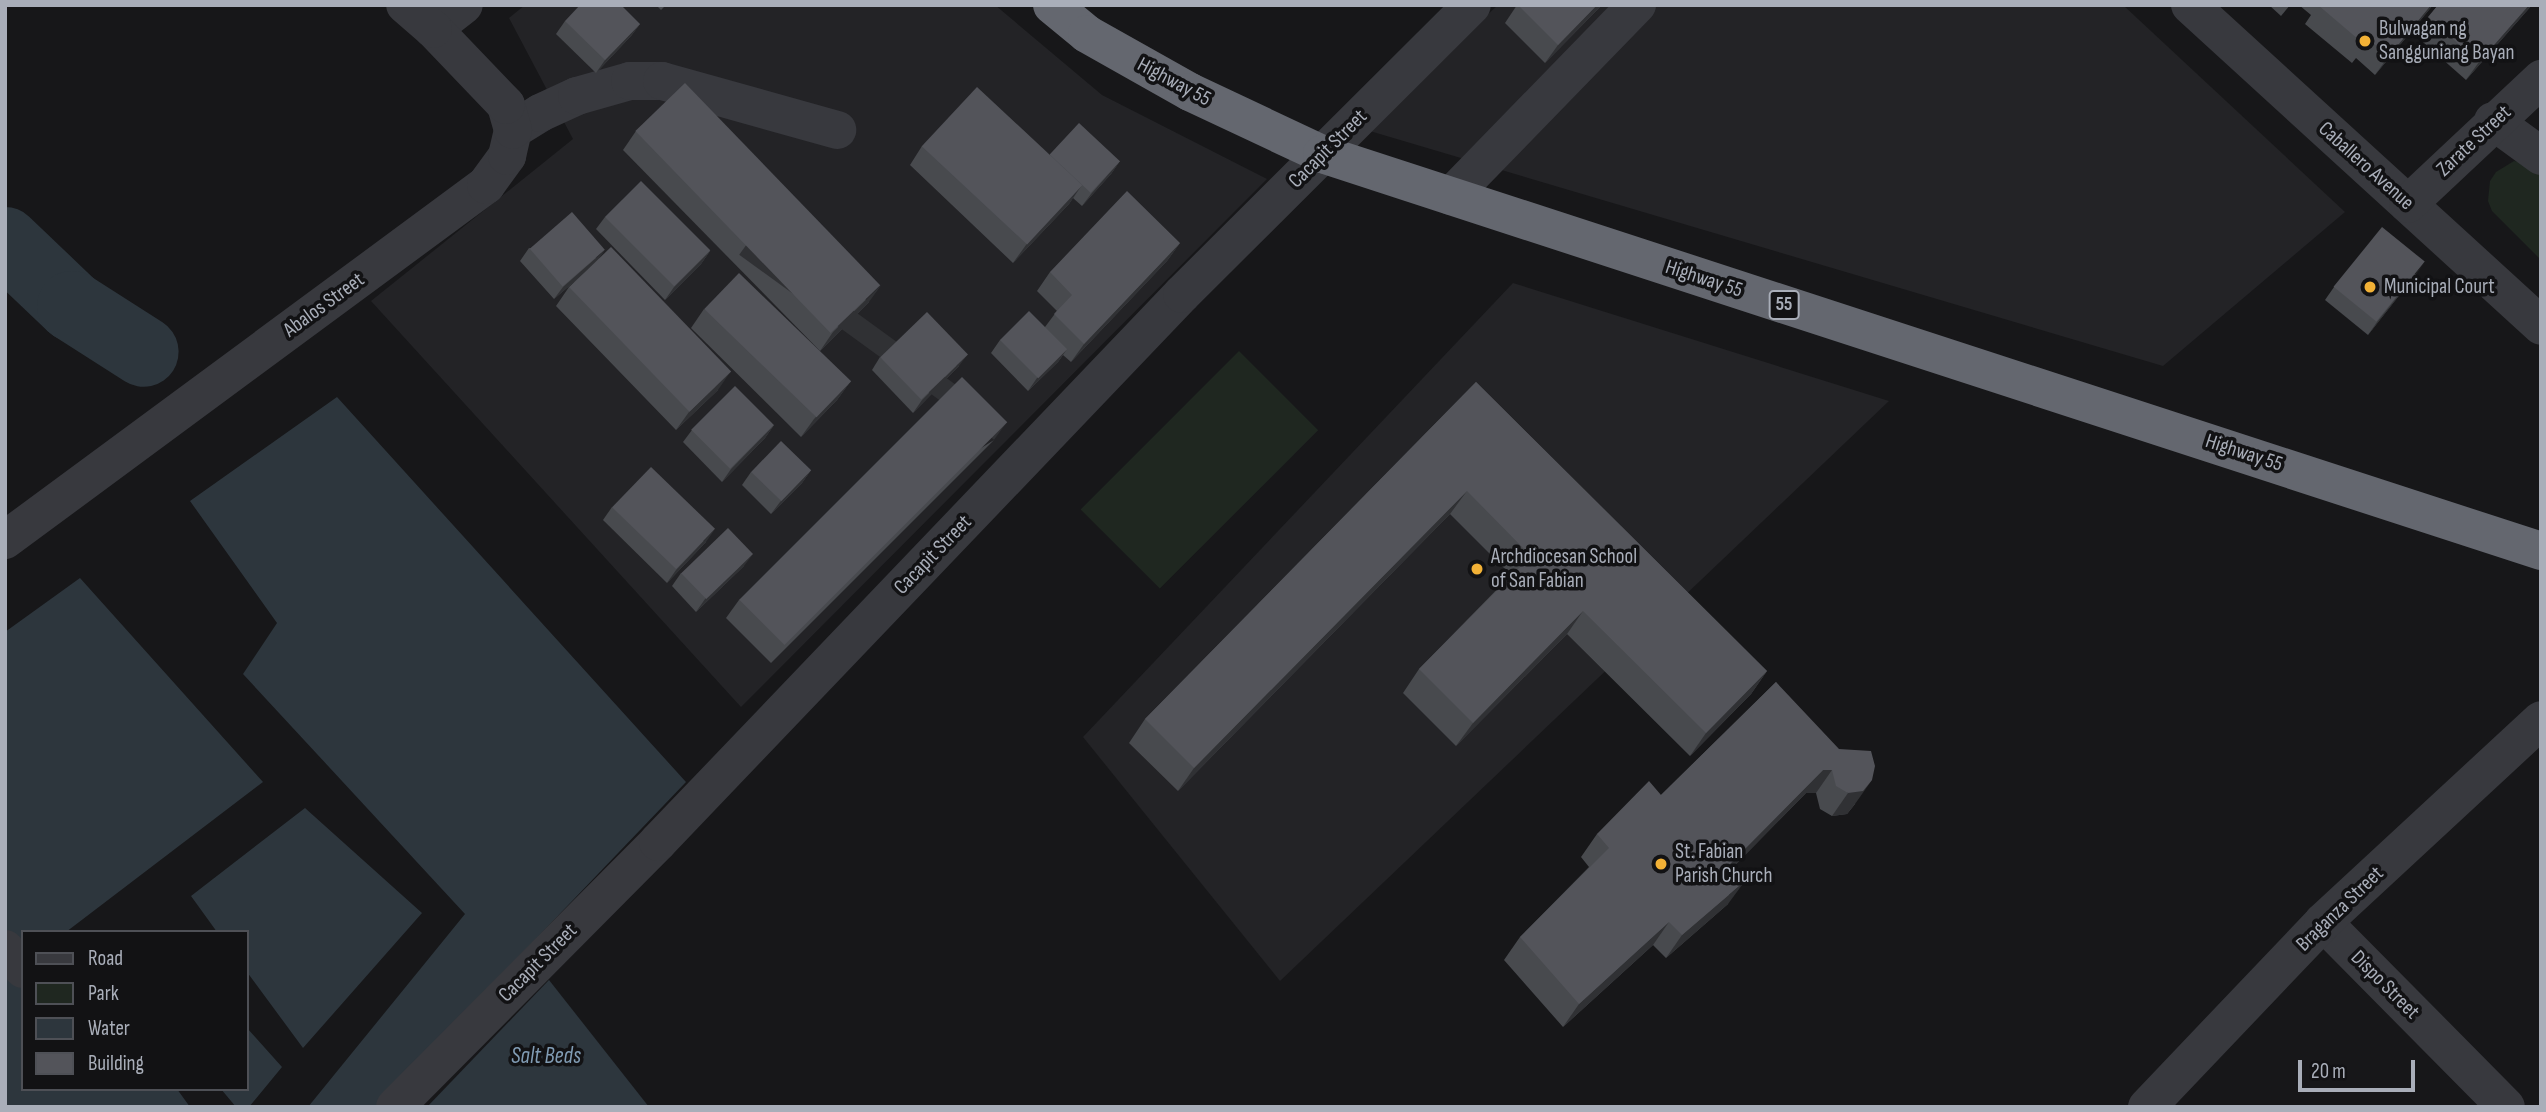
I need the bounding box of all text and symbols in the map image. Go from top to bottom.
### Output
place label: Bulwagan ng Sangguniang Bayan [2379,16,2514,66]
marker: Bulwagan ng Sangguniang Bayan [2357,33,2373,49]
street label: Highway 55 [1133,52,1215,112]
street label: Zarate Street [2432,100,2516,182]
street label: Cacapit Street [1283,104,1373,194]
street label: Caballero Avenue [2313,116,2419,216]
street label: Highway 55 [1662,255,1746,303]
street label: Abalos Street [279,267,369,343]
place label: Municipal Court [2384,274,2495,300]
marker: Municipal Court [2362,279,2378,295]
road number: 55 [1768,290,1800,320]
street label: Highway 55 [2202,429,2286,477]
street label: Cacapit Street [889,510,977,600]
place label: Archdiocesan School of San Fabian [1491,544,1637,594]
marker: Archdiocesan School of San Fabian [1469,561,1485,577]
place label: St. Fabian Parish Church [1675,839,1773,889]
marker: St. Fabian Parish Church [1653,856,1669,872]
street label: Braganza Street [2291,861,2389,957]
street label: Cacapit Street [493,918,583,1008]
legend [21,930,248,1091]
street label: Dispo Street [2345,945,2425,1025]
text: Road [88,946,123,971]
text: Park [88,981,119,1006]
text: Water [88,1016,130,1041]
water label: Salt Beds [511,1042,581,1070]
scale bar [2301,1046,2418,1090]
text: Building [88,1051,144,1076]
text: 20 m [2311,1059,2346,1084]

